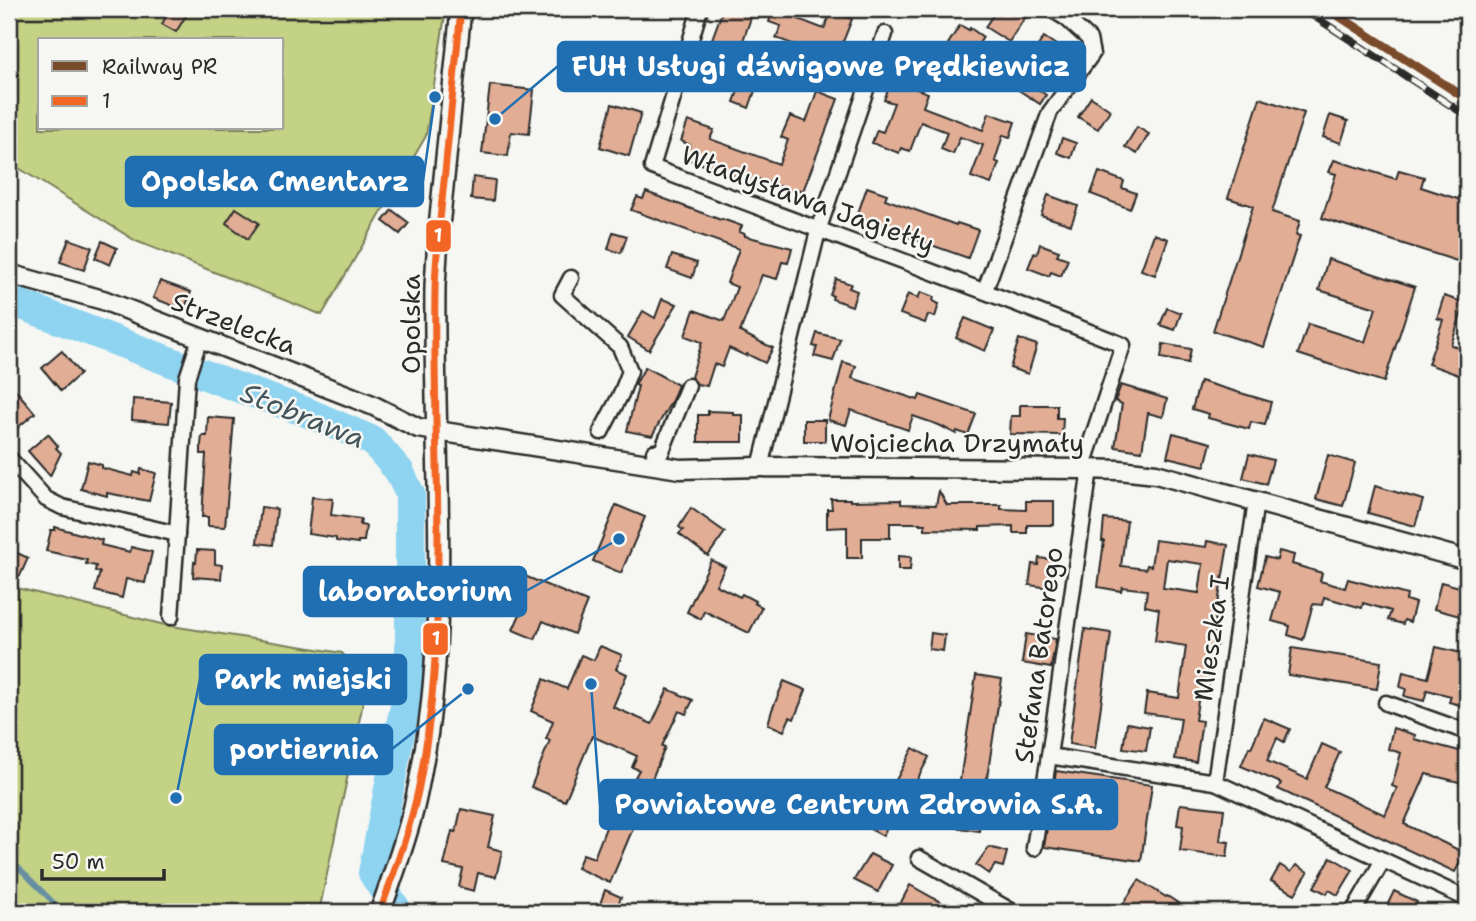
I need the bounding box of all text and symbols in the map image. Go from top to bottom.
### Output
legend [38,38,284,130]
callout: FUH Usługi dźwigowe Prędkiewicz [558,42,1085,91]
text: FUH Usługi dźwigowe Prędkiewicz [572,47,1070,85]
text: Railway PR [102,53,217,81]
text: 1 [102,87,111,115]
street label: Władysława Jagiełły [677,137,939,261]
callout: Opolska Cmentarz [126,157,423,206]
text: Opolska Cmentarz [141,162,409,200]
line badge: 1 [425,219,452,253]
text: 1 [434,223,442,248]
street label: Opolska [393,274,428,374]
street label: Strzelecka [167,283,301,363]
water label: Stobrawa [235,373,371,457]
street label: Wojciecha Drzymały [830,425,1084,460]
street label: Stefana Batorego [1005,545,1071,765]
callout: laboratorium [304,567,526,616]
text: laboratorium [318,572,512,610]
street label: Mieszka I [1185,573,1237,703]
line badge: 1 [422,622,449,656]
text: 1 [432,626,440,651]
callout: Park miejski [200,655,406,704]
text: Park miejski [214,660,392,698]
callout: portiernia [215,725,392,774]
text: portiernia [230,730,378,768]
callout: Powiatowe Centrum Zdrowia S.A. [600,780,1117,829]
text: Powiatowe Centrum Zdrowia S.A. [615,785,1103,823]
scale bar [42,837,164,881]
text: 50 m [52,848,105,876]

